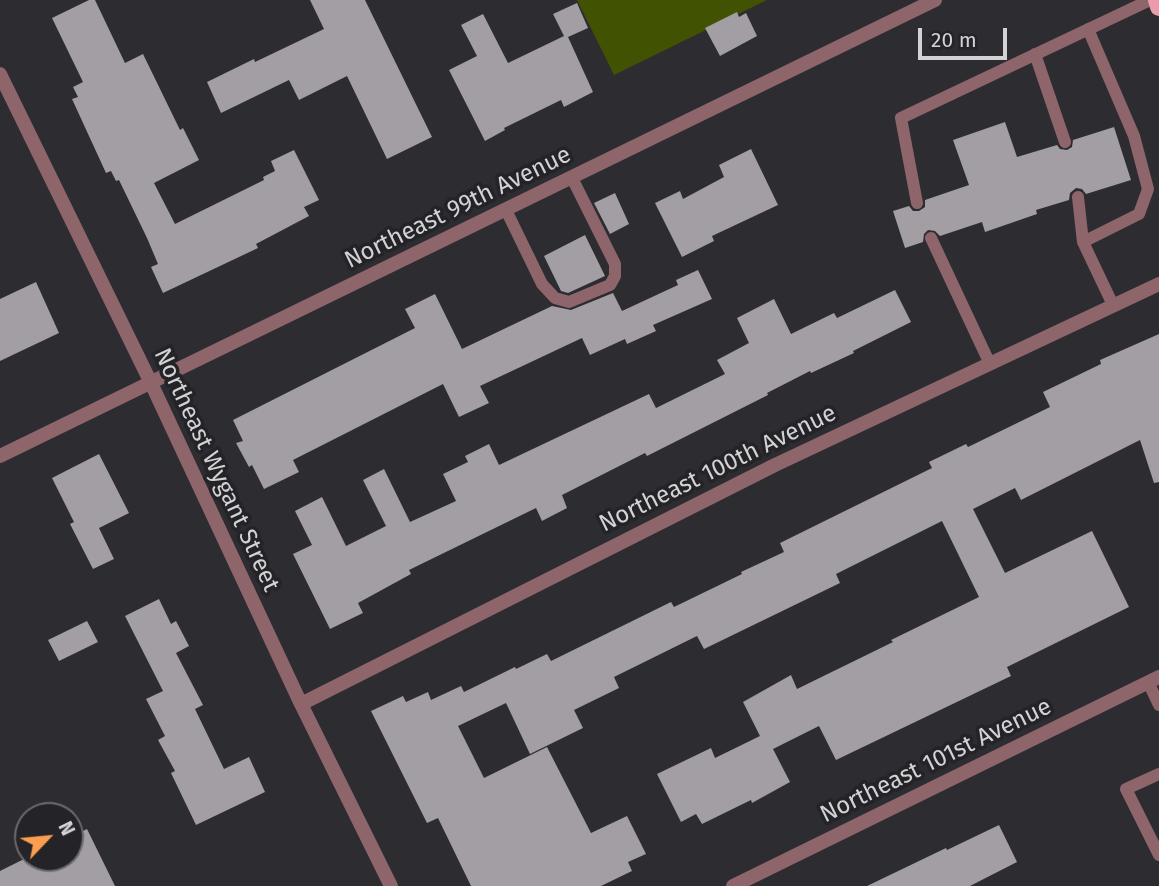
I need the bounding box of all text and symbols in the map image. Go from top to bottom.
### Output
scale bar [921,14,1010,58]
text: 20 m [931,27,977,53]
street label: Northeast 99th Avenue [340,141,576,275]
street label: Northeast Wygant Street [147,344,285,596]
street label: Northeast 100th Avenue [595,399,841,539]
street label: Northeast 101st Avenue [816,692,1056,830]
north arrow [14,802,84,872]
text: N [53,818,80,839]

